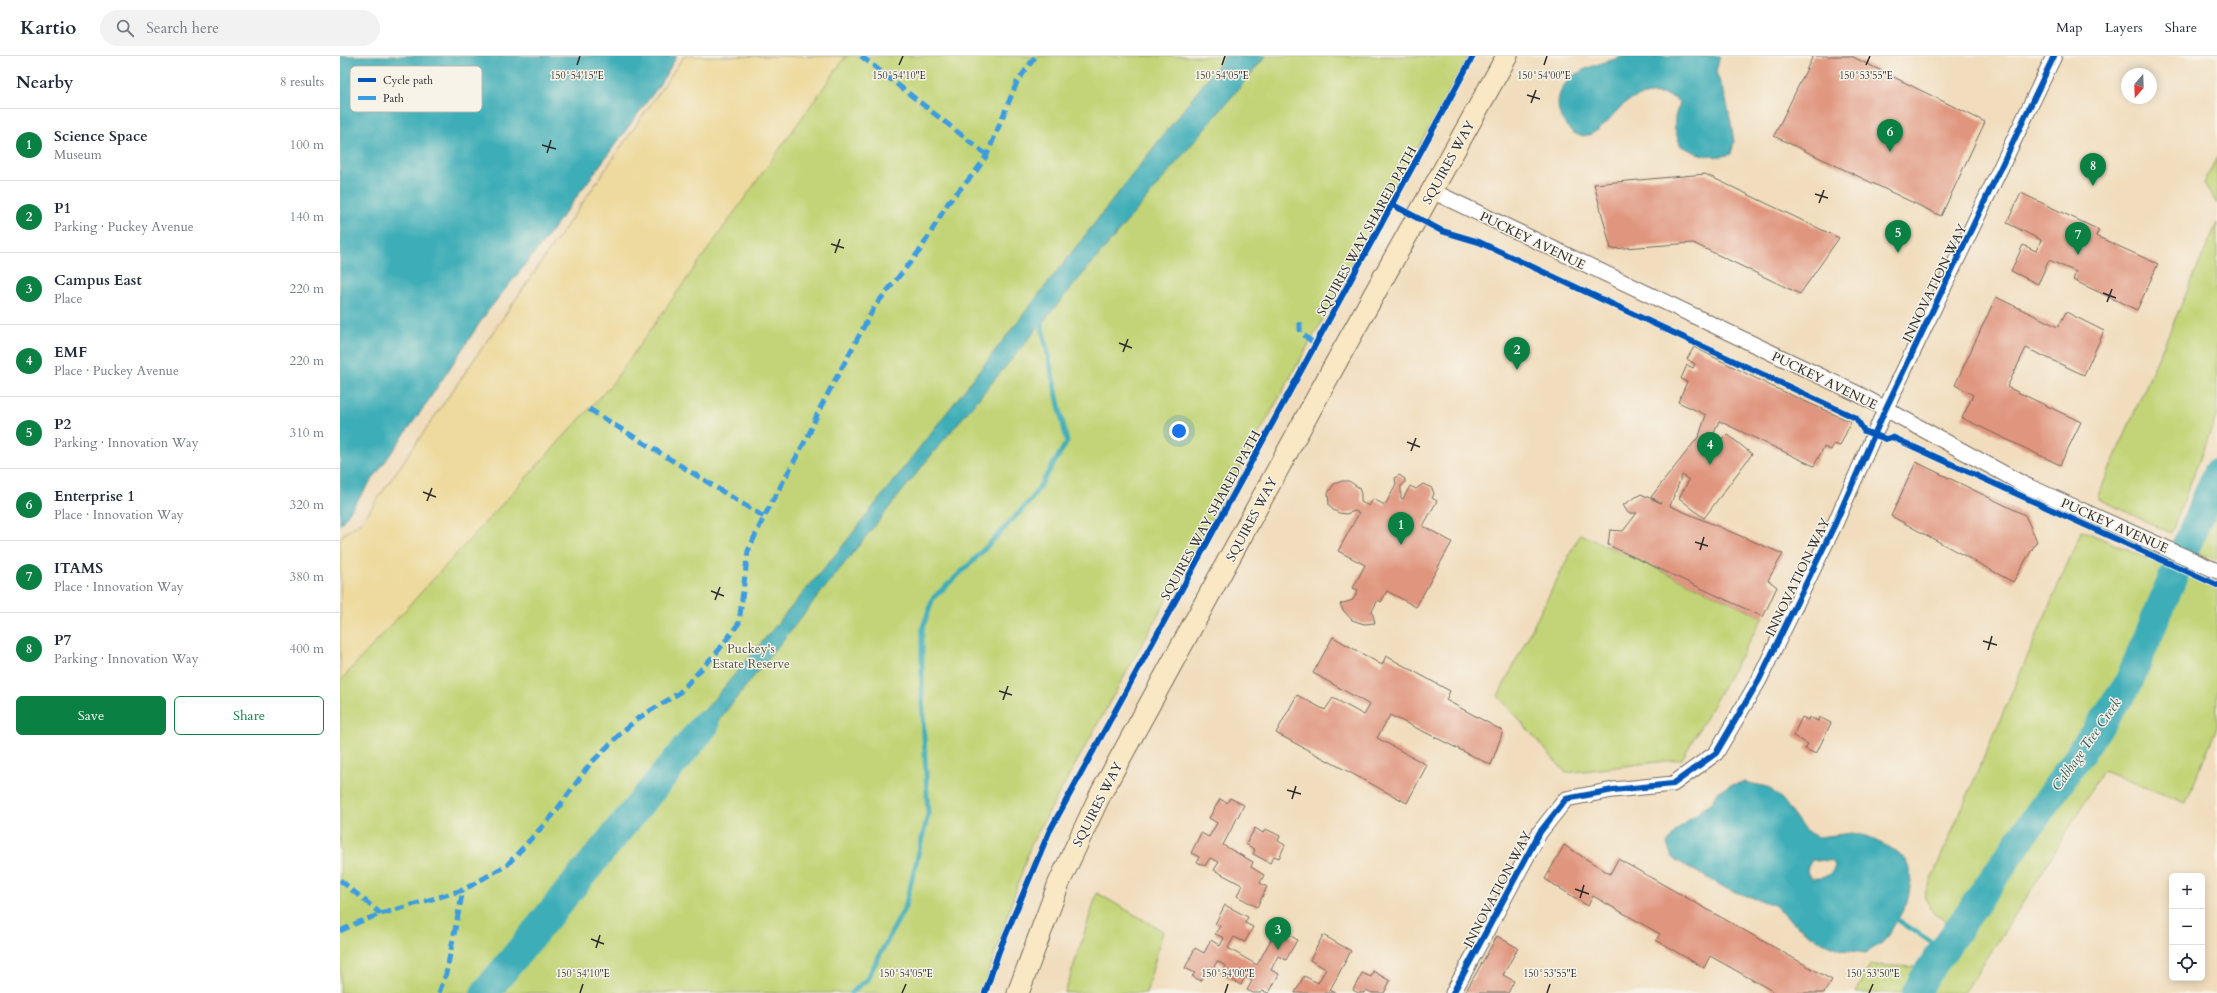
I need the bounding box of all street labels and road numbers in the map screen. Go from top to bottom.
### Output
street label: SQUIRES WAY [1418,117,1479,208]
street label: SQUIRES WAY SHARED PATH [1313,143,1421,320]
street label: PUCKEY AVENUE [1477,207,1588,274]
street label: INNOVATION WAY [1898,221,1972,346]
street label: PUCKEY AVENUE [1769,347,1880,414]
street label: SQUIRES WAY SHARED PATH [1157,427,1263,603]
street label: SQUIRES WAY [1222,474,1280,564]
street label: PUCKEY AVENUE [2058,494,2171,558]
street label: INNOVATION WAY [1761,515,1835,640]
street label: SQUIRES WAY [1069,759,1127,850]
street label: INNOVATION WAY [1459,828,1536,951]

